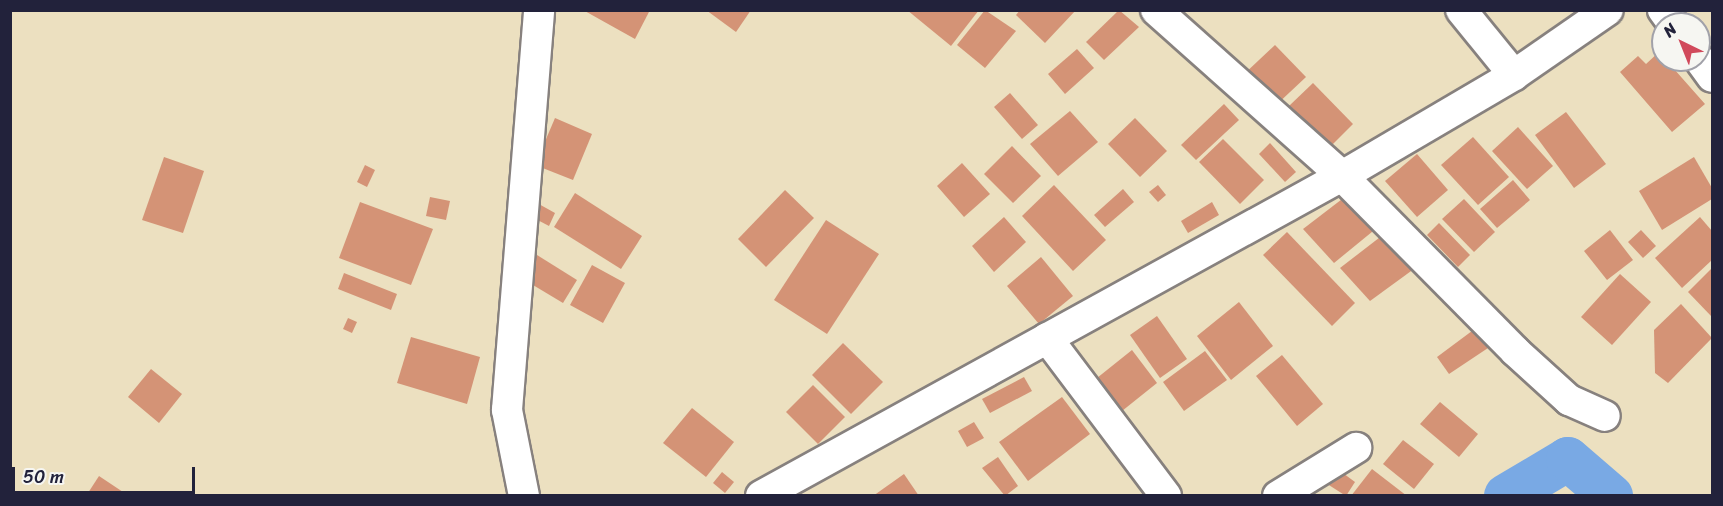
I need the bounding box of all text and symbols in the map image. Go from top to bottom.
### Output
north arrow [1651,12,1711,72]
text: N [1656,16,1684,44]
scale bar [15,455,198,493]
text: 50 m [23,461,64,493]

